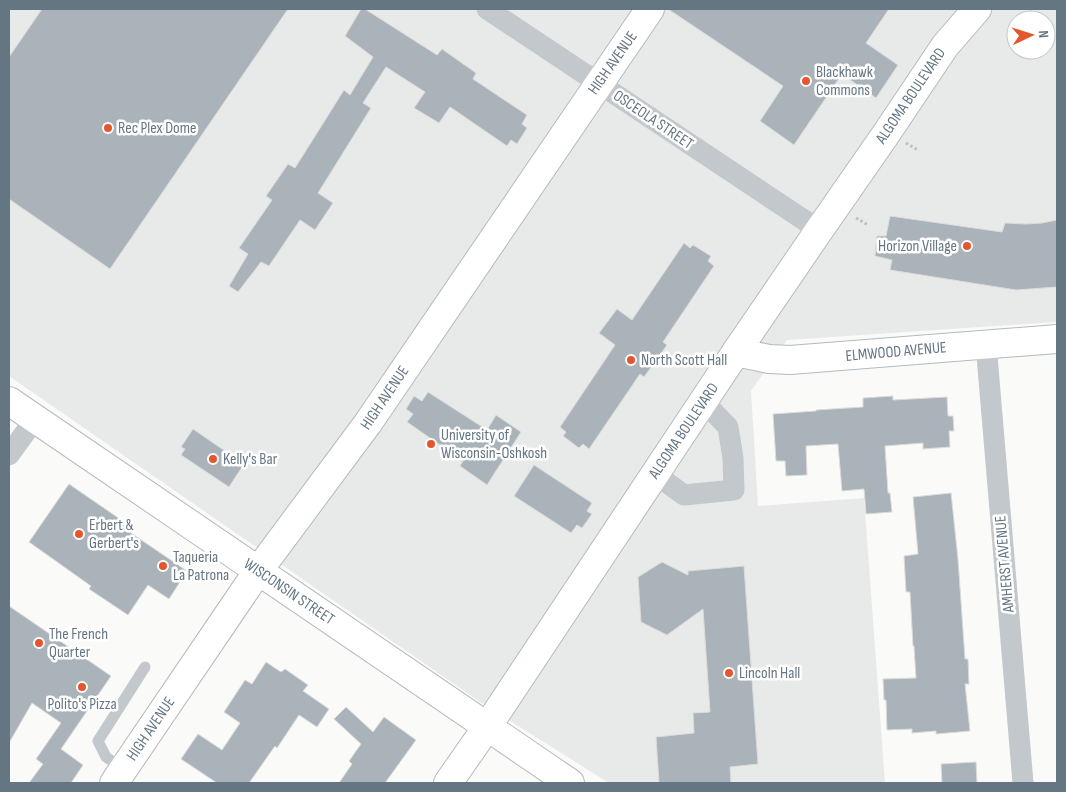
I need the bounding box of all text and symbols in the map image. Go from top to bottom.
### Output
north arrow [1006,10,1056,60]
street label: HIGH AVENUE [584,28,642,98]
text: N [1035,30,1052,38]
street label: ALGOMA BOULEVARD [871,44,950,148]
place label: Blackhawk Commons [816,63,873,100]
marker: Blackhawk Commons [800,75,812,87]
street label: OSCEOLA STREET [609,86,697,154]
place label: Rec Plex Dome [118,119,196,138]
marker: Rec Plex Dome [102,122,114,134]
place label: Horizon Village [878,237,957,256]
marker: Horizon Village [961,240,973,252]
street label: ELMWOOD AVENUE [845,338,947,366]
place label: North Scott Hall [641,351,727,370]
marker: North Scott Hall [625,354,637,366]
street label: HIGH AVENUE [357,362,413,434]
street label: ALGOMA BOULEVARD [644,379,723,483]
place label: University of Wisconsin-Oshkosh [441,426,547,463]
marker: University of Wisconsin-Oshkosh [425,438,437,450]
place label: Kelly's Bar [223,450,278,469]
marker: Kelly's Bar [207,453,219,465]
street label: AMHERST AVENUE [991,515,1019,614]
place label: Erbert & Gerbert's [89,516,139,553]
marker: Erbert & Gerbert's [73,528,85,540]
place label: Taqueria La Patrona [173,548,229,585]
street label: WISCONSIN STREET [240,555,338,630]
marker: Taqueria La Patrona [157,560,169,572]
place label: The French Quarter [49,625,108,662]
marker: The French Quarter [33,637,45,649]
place label: Lincoln Hall [739,664,800,683]
marker: Lincoln Hall [723,667,735,679]
marker: Polito's Pizza [76,681,88,693]
street label: HIGH AVENUE [123,693,179,765]
place label: Polito's Pizza [47,695,117,714]

